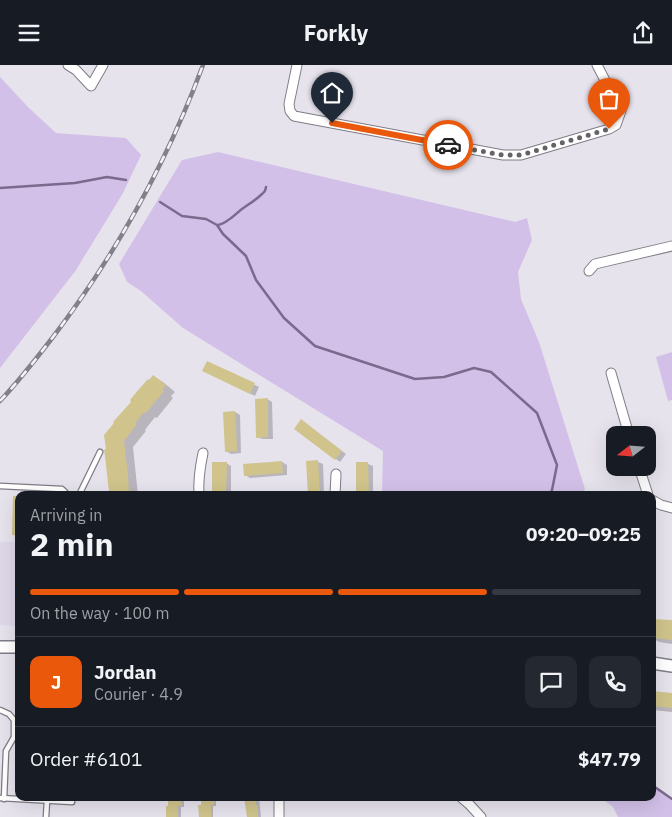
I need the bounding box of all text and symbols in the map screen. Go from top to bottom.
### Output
text: Forkly [304,18,368,47]
icon: menu [15,19,43,47]
icon: share [629,19,657,47]
pin [311,72,353,123]
pin [588,78,630,129]
icon: home [318,79,346,107]
icon: bag [595,85,623,113]
courier [423,120,473,170]
icon: car [434,131,462,159]
north arrow [606,426,656,476]
map controls [606,426,656,476]
text: Arriving in [30,505,102,525]
text: 09:20–09:25 [526,522,641,546]
text: 2 min [30,523,114,565]
text: On the way · 100 m [30,603,169,623]
button: chat [525,656,577,708]
button: phone [589,656,641,708]
text: Jordan [94,660,157,684]
text: J [51,670,61,694]
text: Courier · 4.9 [94,684,183,704]
text: Order #6101 [30,747,142,771]
text: $47.79 [578,747,641,771]

